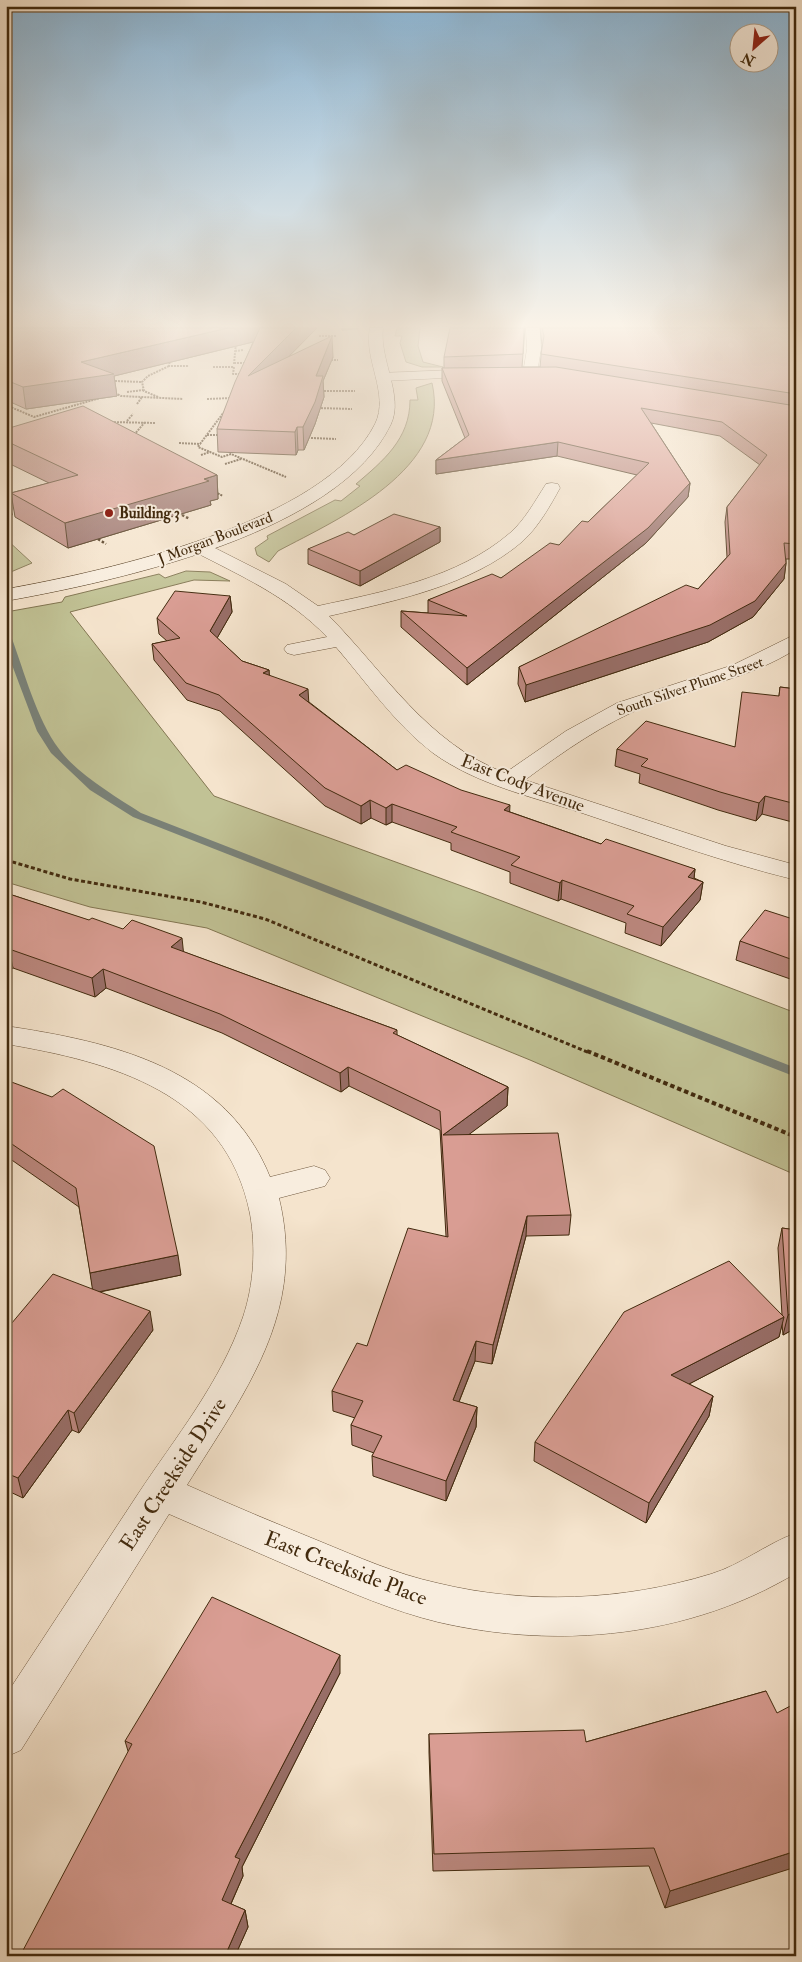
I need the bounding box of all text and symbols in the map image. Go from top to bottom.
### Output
north arrow [730,22,780,72]
text: N [738,49,759,70]
place label: Building 3 [119,504,180,524]
marker: Building 3 [103,507,115,519]
street label: J Morgan Boulevard [154,508,276,570]
street label: South Silver Plume Street [614,652,766,721]
street label: East Cody Avenue [458,749,588,818]
street label: East Creekside Drive [114,1393,233,1556]
street label: East Creekside Place [261,1525,431,1612]

